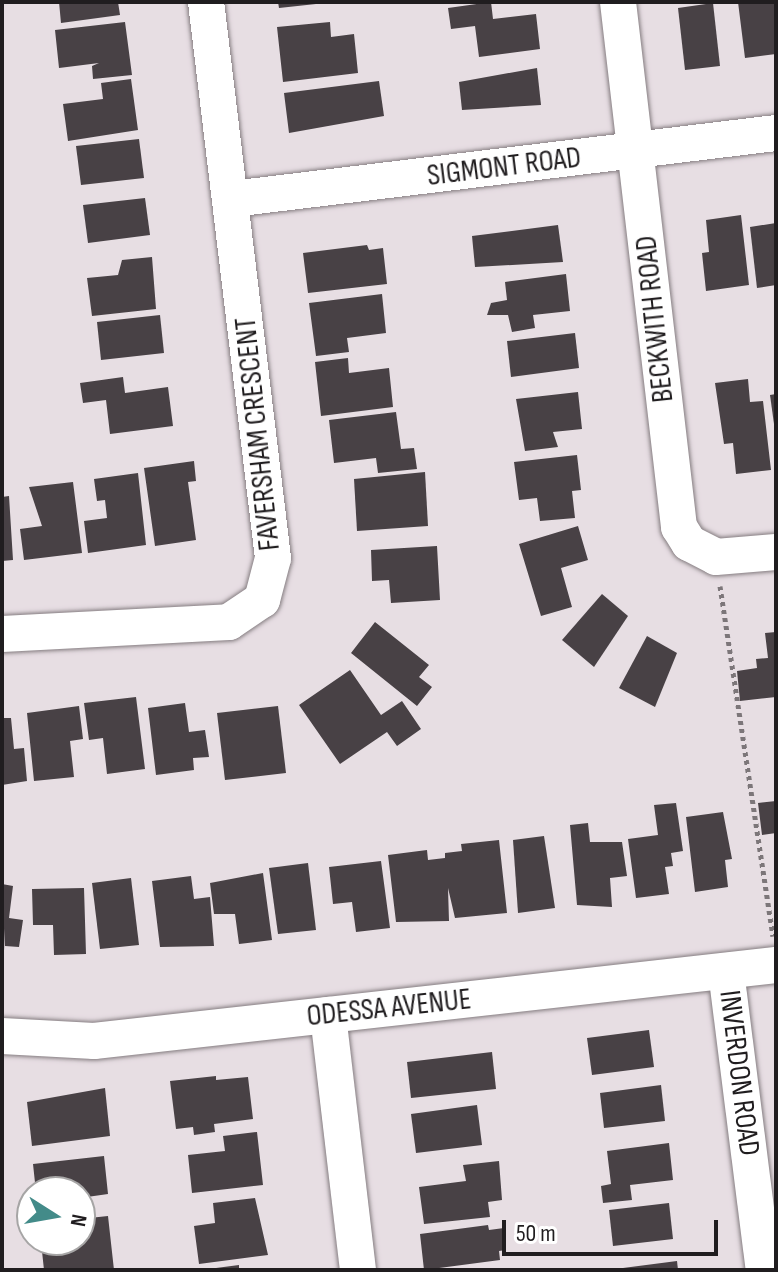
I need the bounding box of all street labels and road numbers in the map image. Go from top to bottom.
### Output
street label: SIGMONT ROAD [425,140,583,194]
street label: BECKWITH ROAD [628,234,682,404]
street label: FAVERSHAM CRESCENT [228,316,288,552]
street label: ODESSA AVENUE [305,981,473,1035]
street label: INVERDON ROAD [711,988,767,1158]

